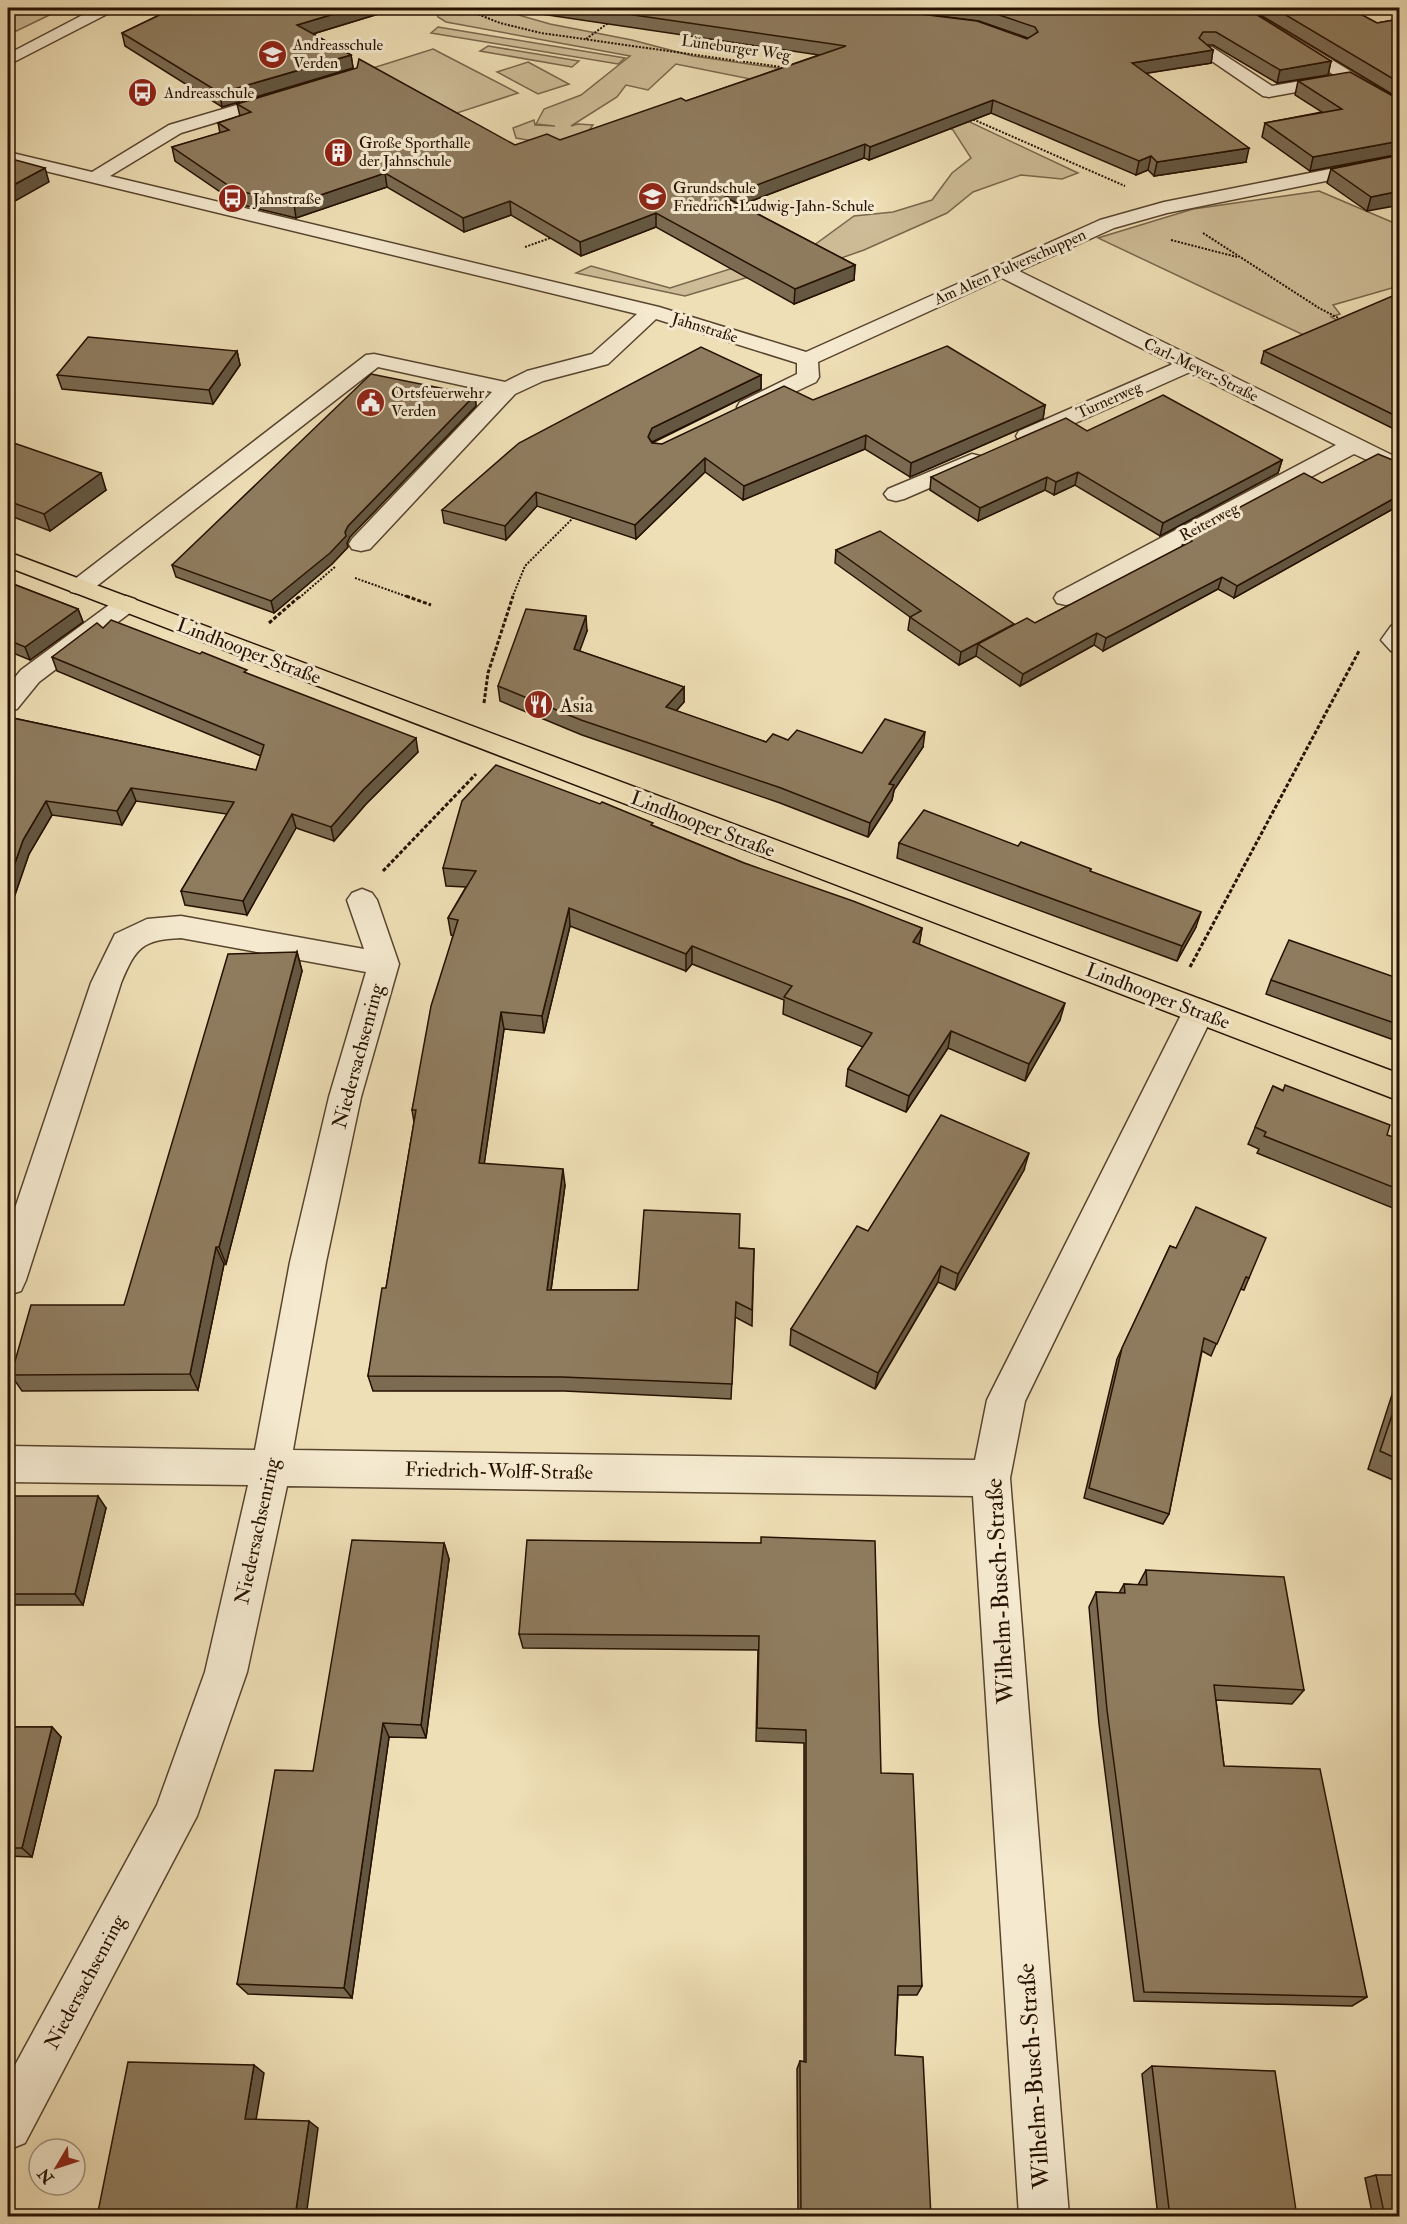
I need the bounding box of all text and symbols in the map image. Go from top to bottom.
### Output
street label: Lüneburger Weg [680,30,793,66]
place label: Andreasschule Verden [292,35,383,73]
school or university icon: Andreasschule Verden [256,38,288,70]
bus stop icon: Andreasschule [127,77,159,109]
place label: Andreasschule [163,83,254,103]
place label: Große Sporthalle der Jahnschule [359,133,471,172]
building icon: Große Sporthalle der Jahnschule [322,136,354,168]
place label: Grundschule Friedrich-Ludwig-Jahn-Schule [673,178,875,217]
school or university icon: Grundschule Friedrich-Ludwig-Jahn-Schule [636,181,668,213]
bus stop icon: Jahnstraße [216,183,248,215]
place label: Jahnstraße [252,189,321,210]
street label: Am Alten Pulverschuppen [930,224,1090,311]
street label: Jahnstraße [668,308,741,349]
street label: Carl-Meyer-Straße [1140,334,1262,407]
street label: Turnerweg [1073,376,1146,423]
place label: Ortsfeuerwehr Verden [391,383,484,421]
public building icon: Ortsfeuerwehr Verden [354,386,386,418]
street label: Reiterweg [1176,498,1243,546]
street label: Lindhooper Straße [173,612,325,691]
restaurant icon: Asia [523,689,555,721]
place label: Asia [559,693,594,718]
street label: Lindhooper Straße [627,785,779,864]
street label: Lindhooper Straße [1082,957,1234,1036]
street label: Niedersachsenring [327,980,390,1131]
street label: Niedersachsenring [229,1454,285,1607]
street label: Friedrich-Wolff-Straße [405,1457,593,1485]
street label: Wilhelm-Busch-Straße [979,1477,1021,1706]
street label: Niedersachsenring [39,1909,132,2054]
street label: Wilhelm-Busch-Straße [1011,1962,1057,2191]
north arrow [27,2137,87,2197]
text: N [33,2163,59,2188]

